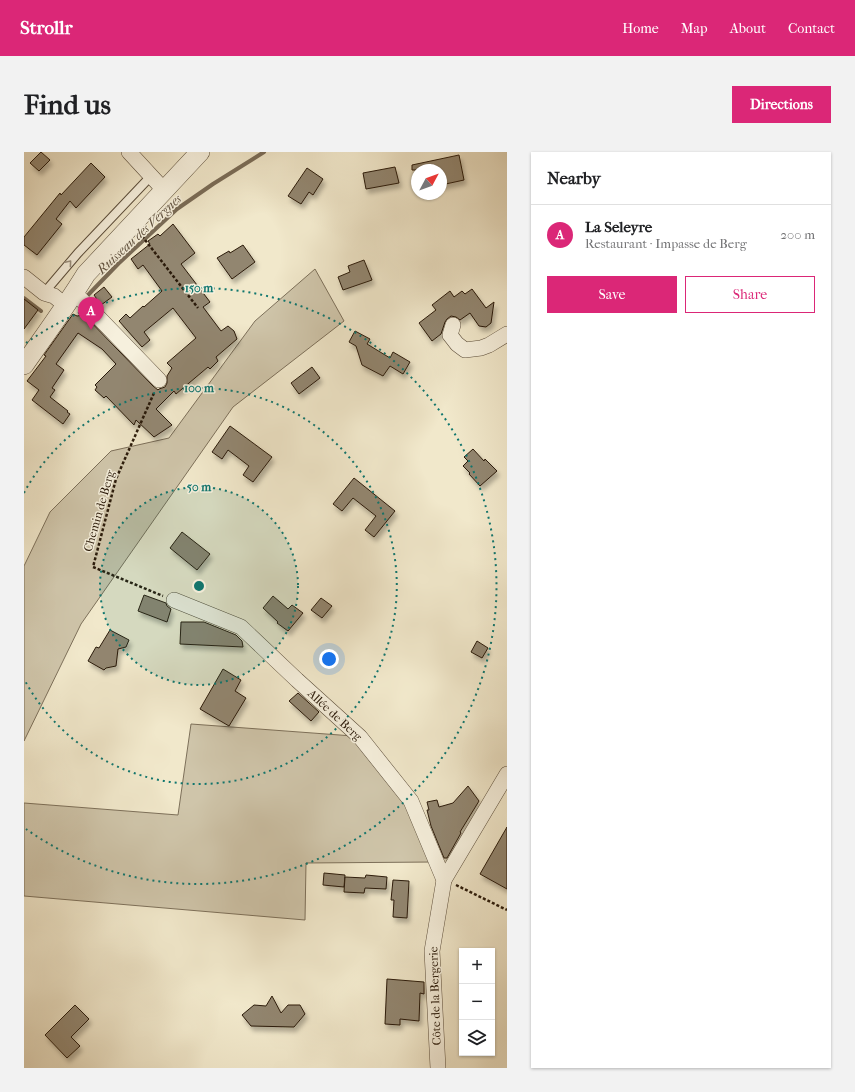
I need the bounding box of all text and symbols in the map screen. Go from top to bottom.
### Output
text: Strollr [20,17,73,39]
text: Home [622,20,659,37]
text: Map [681,20,708,37]
text: About [730,20,766,37]
text: Contact [788,20,835,37]
button: Directions [732,86,831,123]
text: Find us [24,88,111,121]
north arrow [411,164,447,200]
text: Nearby [547,168,601,188]
water label: Ruisseau des Vergnes [93,190,185,278]
text: La Seleyre [585,218,652,236]
text: A [556,227,564,242]
text: 200 m [780,227,815,242]
text: Restaurant · Impasse de Berg [585,236,747,251]
one-way arrow [65,261,72,268]
button: Save [547,276,677,313]
button: Share [685,276,815,313]
text: 150 m [185,281,214,295]
pin: A [78,297,104,330]
text: 100 m [184,381,215,395]
street label: Chemin de Berg [81,468,117,553]
text: 50 m [187,480,212,494]
centre of rings [192,579,206,593]
your location [319,649,339,669]
street label: Allée de Berg [304,686,365,744]
street label: Côte de la Bergerie [426,946,444,1046]
map controls [459,948,495,1056]
button: + [459,948,495,984]
button: − [459,984,495,1020]
button: layers [459,1020,495,1056]

